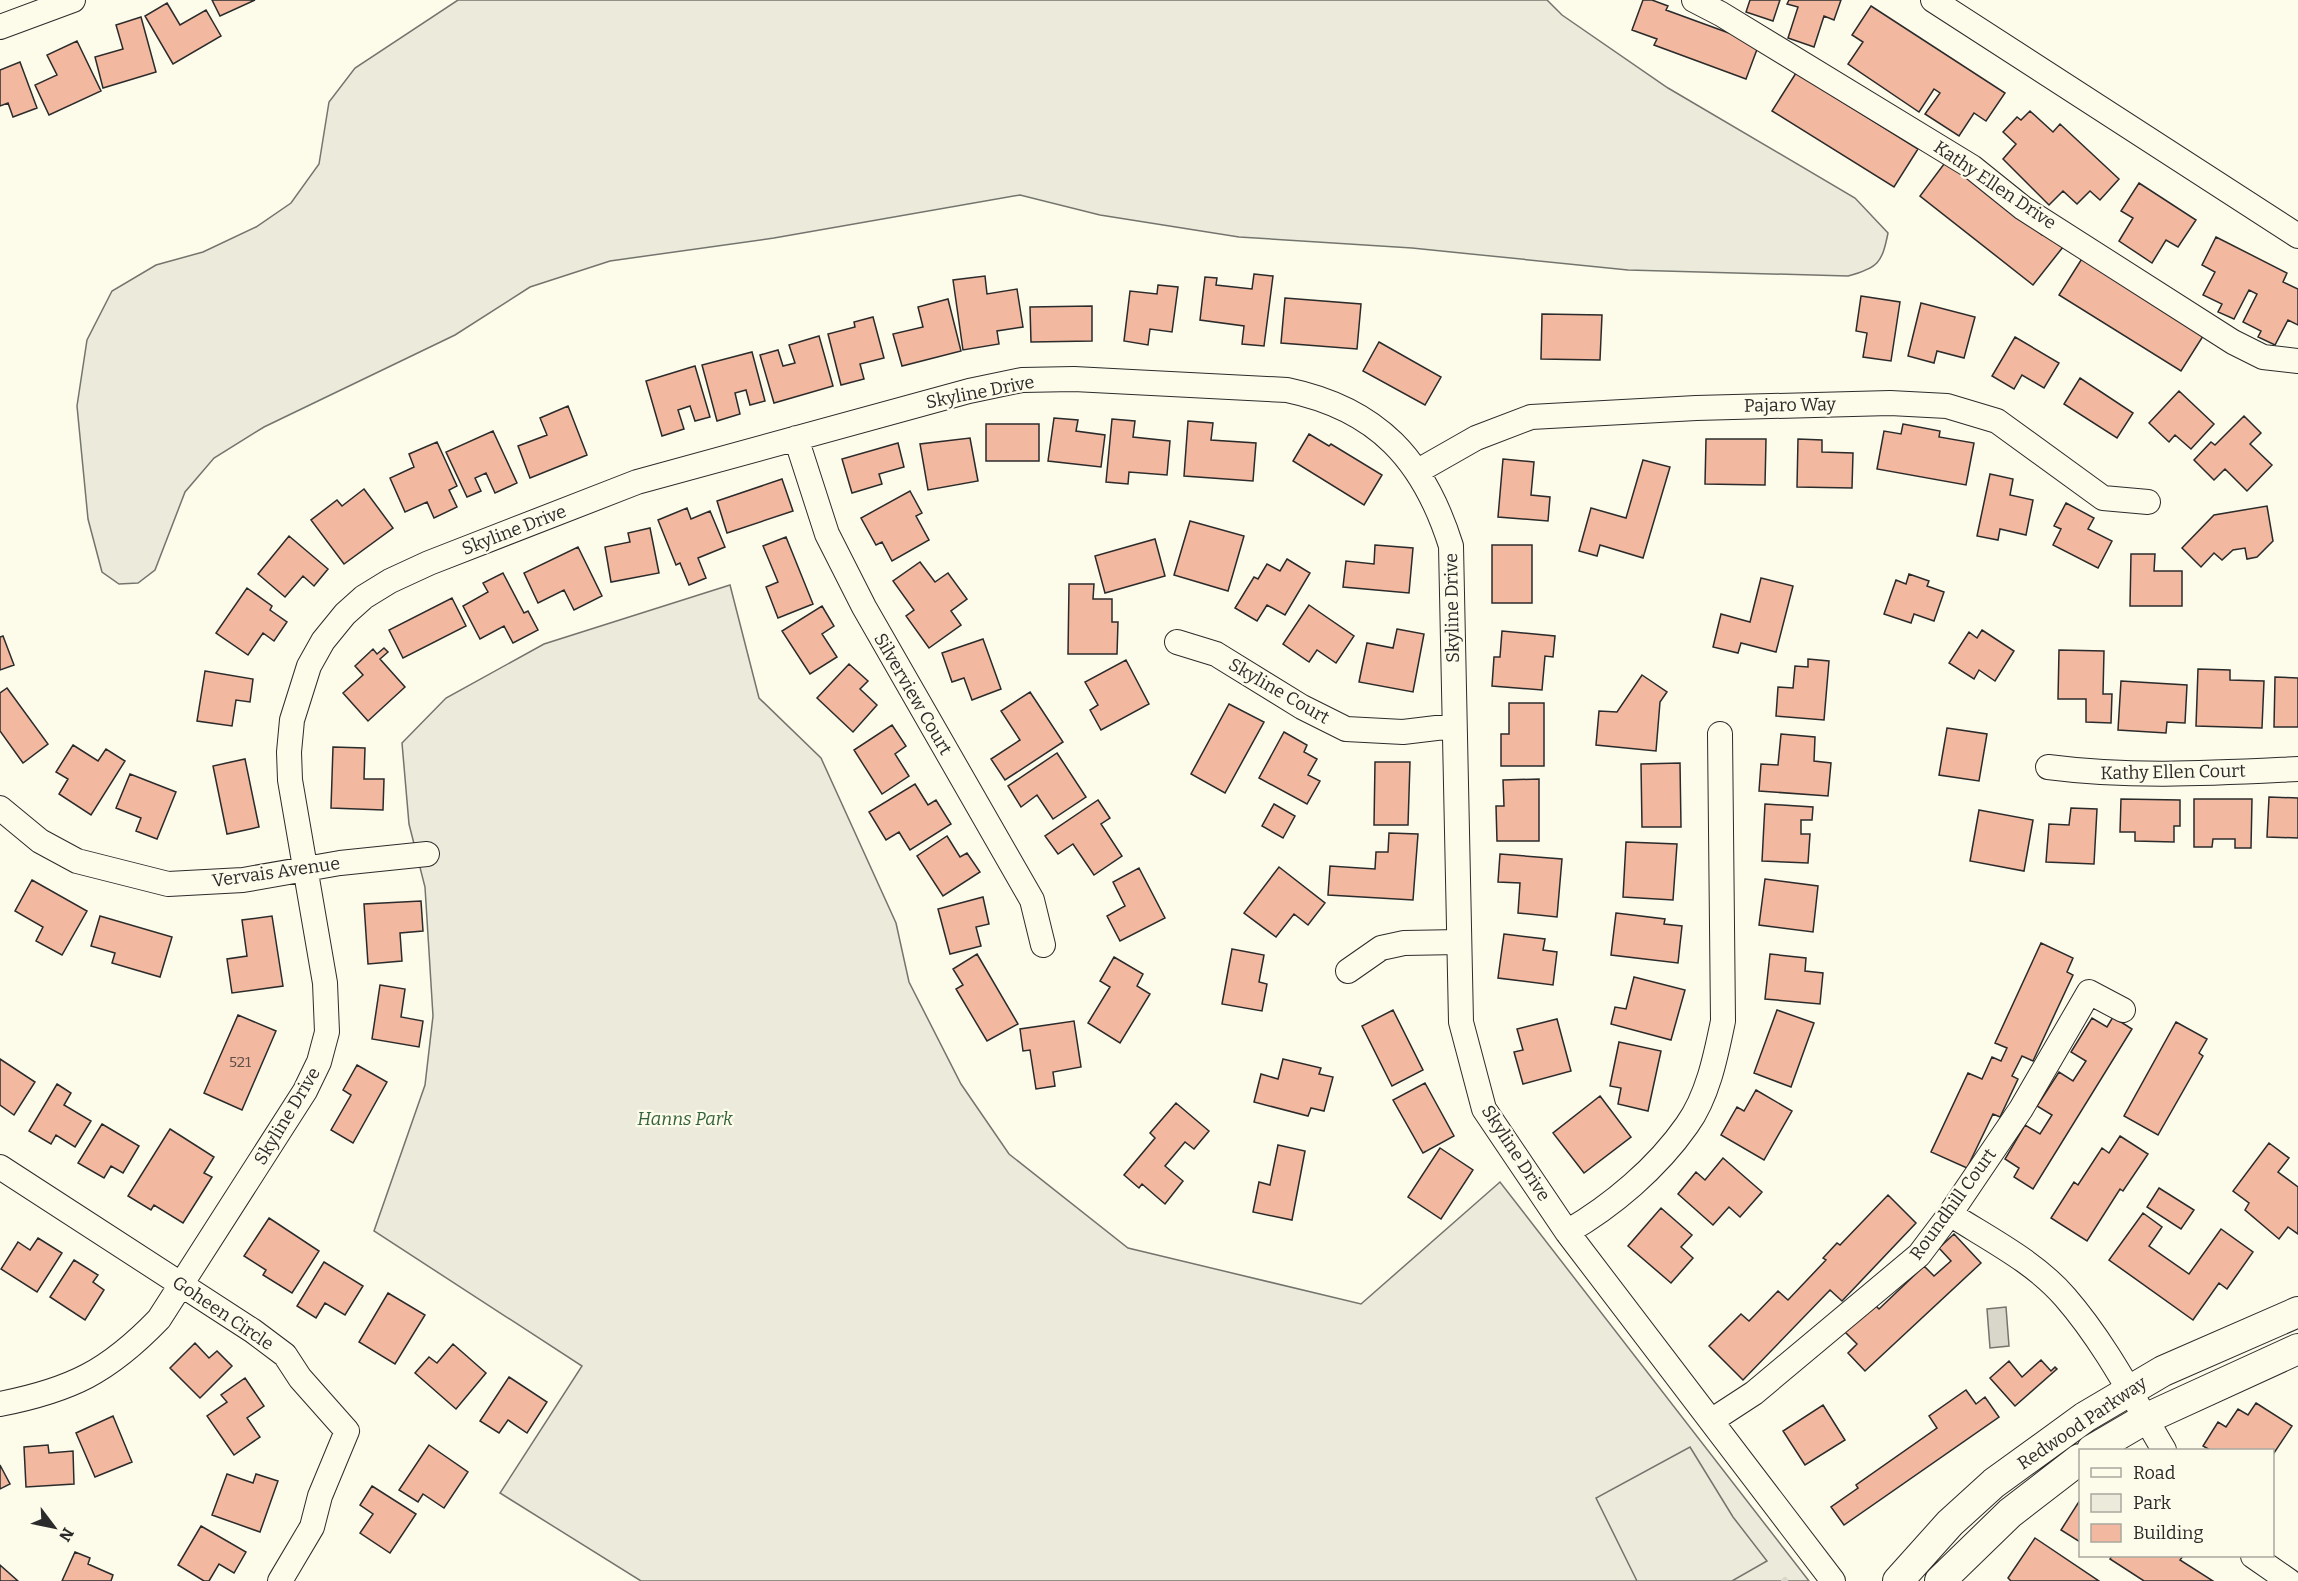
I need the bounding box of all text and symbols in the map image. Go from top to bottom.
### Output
street label: Kathy Ellen Drive [1930,136,2060,234]
street label: Skyline Drive [924,371,1036,413]
street label: Pajaro Way [1744,393,1837,417]
street label: Skyline Drive [459,500,569,560]
street label: Skyline Drive [1440,553,1464,663]
street label: Silverview Court [869,629,957,759]
street label: Skyline Court [1225,653,1334,729]
street label: Kathy Ellen Court [2100,760,2246,784]
street label: Vervais Avenue [211,852,341,892]
house number: 521 [229,1053,251,1071]
street label: Skyline Drive [249,1063,325,1169]
street label: Skyline Drive [1477,1101,1555,1205]
park label: Hanns Park [637,1108,733,1130]
street label: Roundhill Court [1905,1143,2001,1264]
street label: Goheen Circle [168,1271,278,1355]
street label: Redwood Parkway [2013,1371,2151,1474]
legend [2079,1449,2274,1557]
text: Road [2133,1462,2176,1484]
text: Park [2133,1492,2172,1514]
north arrow [24,1497,84,1557]
text: Building [2133,1522,2204,1544]
text: N [55,1524,78,1545]

